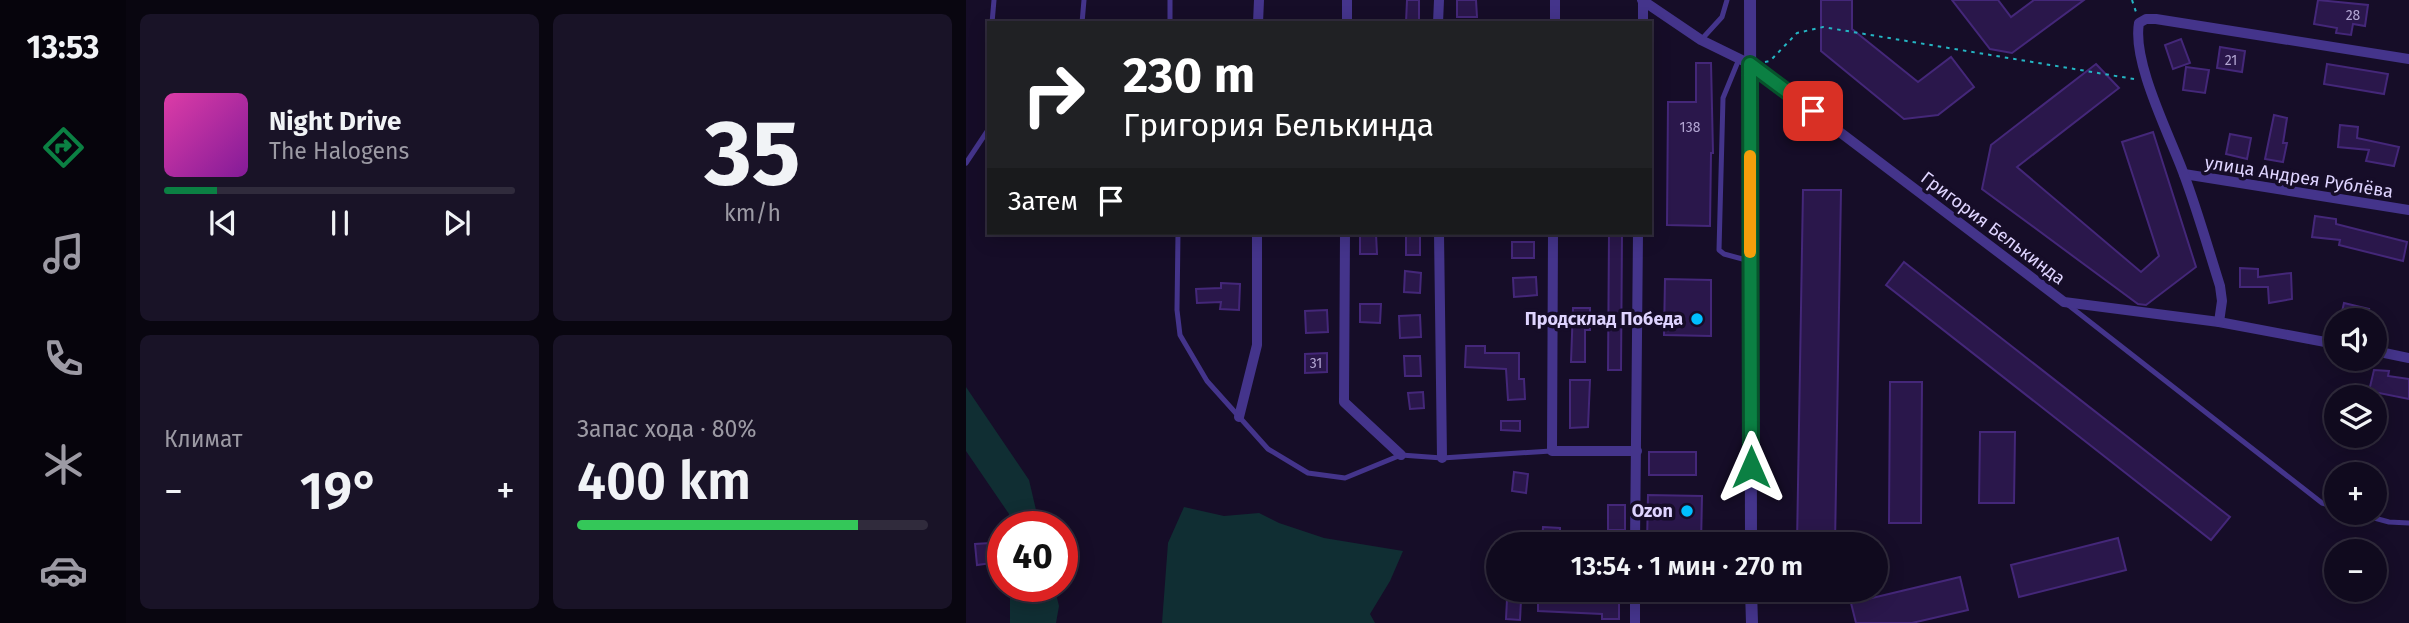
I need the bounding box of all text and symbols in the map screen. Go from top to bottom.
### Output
house number: 28 [2346,7,2361,24]
text: 13:53 [27,28,99,66]
text: 230 m [1123,46,1255,105]
icon: right [1008,49,1099,140]
house number: 21 [2225,52,2237,69]
pin [1783,81,1843,141]
icon: arrive [1794,92,1832,130]
text: 35 [704,99,801,208]
text: Night Drive [269,106,401,137]
text: Григория Белькинда [1123,106,1434,144]
house number: 138 [1680,119,1701,136]
icon: directions [39,123,88,172]
text: The Halogens [269,137,409,165]
street label: улица Андрея Рублёва [2203,151,2395,203]
street label: Григория Белькинда [1917,167,2069,289]
icon: arrive [1092,182,1130,220]
text: Затем [1008,186,1078,217]
text: km/h [724,199,781,227]
icon: previous [204,204,242,242]
icon: pause [321,204,359,242]
icon: next [438,204,476,242]
icon: music [39,229,88,278]
place label: Продсклад Победа [1525,308,1683,330]
map controls [2324,308,2387,602]
button: sound [2324,308,2387,371]
marker: Продсклад Победа [1689,311,1705,327]
icon: phone [39,334,88,383]
house number: 31 [1310,355,1322,372]
button: layers [2324,385,2387,448]
text: Запас хода · 80% [577,415,756,443]
text: Климат [164,425,242,453]
position arrow [1714,430,1788,504]
icon: climate [39,440,88,489]
text: 400 km [577,450,751,513]
text: 19° [300,460,379,523]
button: + [2324,462,2387,525]
text: − [164,468,183,514]
text: + [496,468,515,514]
place label: Ozon [1632,500,1673,522]
marker: Ozon [1679,503,1695,519]
speed limit sign: 40 [987,511,1078,602]
button: − [2324,539,2387,602]
icon: car [39,546,88,595]
text: 13:54 · 1 мин · 270 m [1571,551,1803,582]

